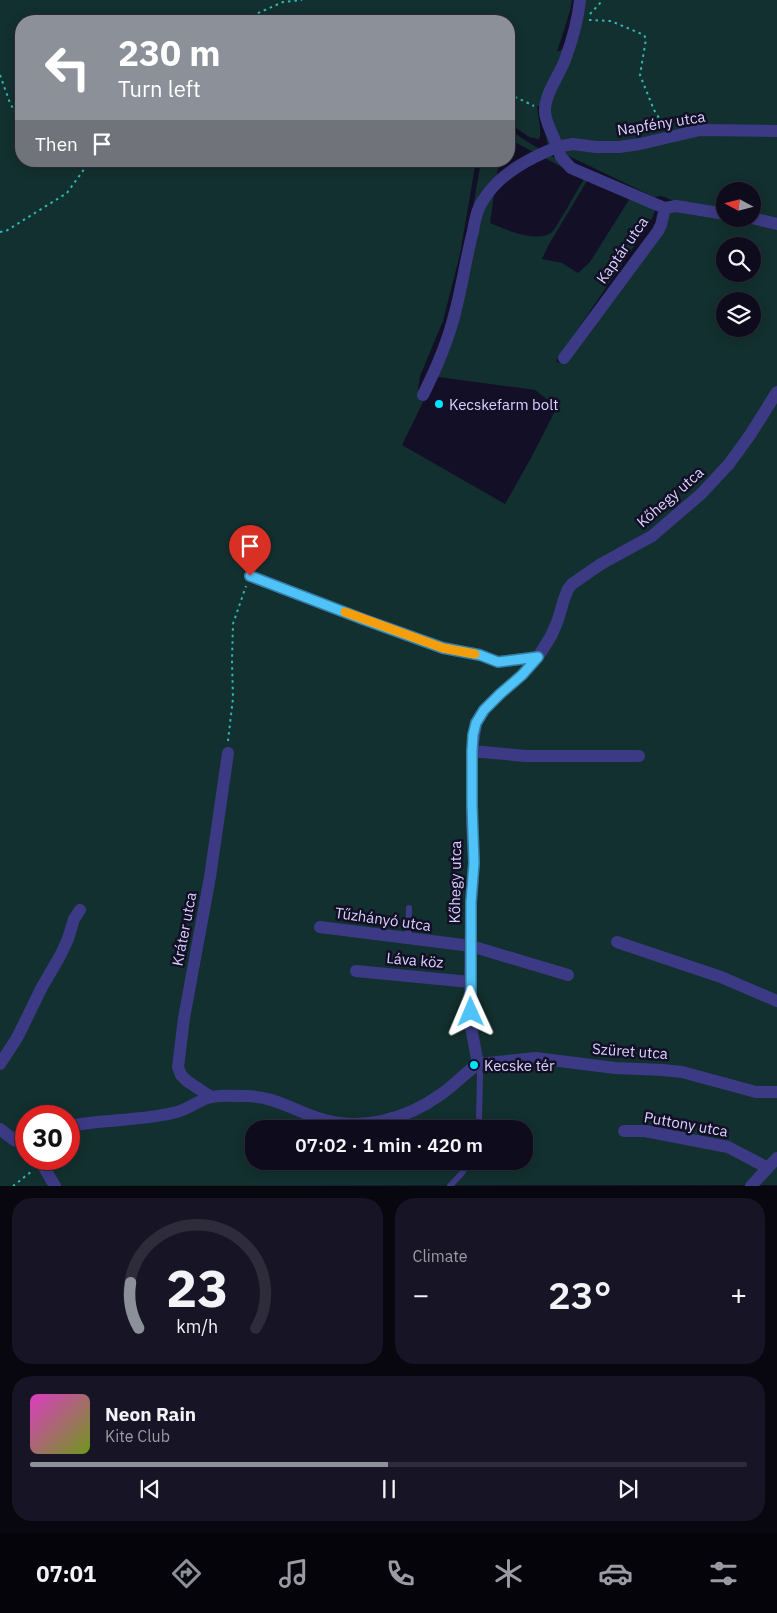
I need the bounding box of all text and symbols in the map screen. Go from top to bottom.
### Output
text: 230 m [118,30,221,76]
icon: left [35,35,100,100]
text: Turn left [118,74,201,103]
street label: Napfény utca [616,107,706,139]
icon: arrive [88,130,116,158]
text: Then [35,132,78,156]
north arrow [716,182,761,228]
map controls [716,182,761,337]
street label: Kaptár utca [592,213,652,287]
button: search [716,237,761,282]
button: layers [716,292,761,337]
place label: Kecskefarm bolt [449,395,559,414]
marker: Kecskefarm bolt [433,398,445,410]
street label: Kőhegy utca [633,463,707,531]
pin [229,525,271,576]
icon: arrive [236,532,264,560]
street label: Kőhegy utca [445,841,465,923]
street label: Kráter utca [168,891,200,967]
street label: Tűzhányó utca [334,903,432,935]
street label: Láva köz [386,948,444,972]
position arrow [444,985,496,1037]
street label: Szüret utca [591,1039,669,1063]
place label: Kecske tér [484,1056,555,1075]
marker: Kecske tér [468,1059,480,1071]
speed limit sign: 30 [15,1105,80,1170]
street label: Puttony utca [642,1107,730,1141]
text: 07:02 · 1 min · 420 m [295,1133,483,1157]
text: Climate [413,1246,468,1266]
text: 23 [166,1254,228,1321]
text: 23° [548,1270,611,1319]
text: − [413,1276,429,1313]
text: + [730,1276,747,1313]
text: km/h [176,1315,218,1338]
text: Neon Rain [105,1402,196,1426]
text: Kite Club [105,1426,170,1446]
icon: previous [136,1475,164,1503]
icon: pause [375,1475,403,1503]
icon: next [614,1475,642,1503]
icon: directions [169,1556,204,1591]
icon: music [276,1556,311,1591]
icon: phone [383,1556,418,1591]
icon: climate [491,1556,526,1591]
icon: car [598,1556,633,1591]
icon: filters [706,1556,741,1591]
text: 07:01 [36,1559,96,1588]

